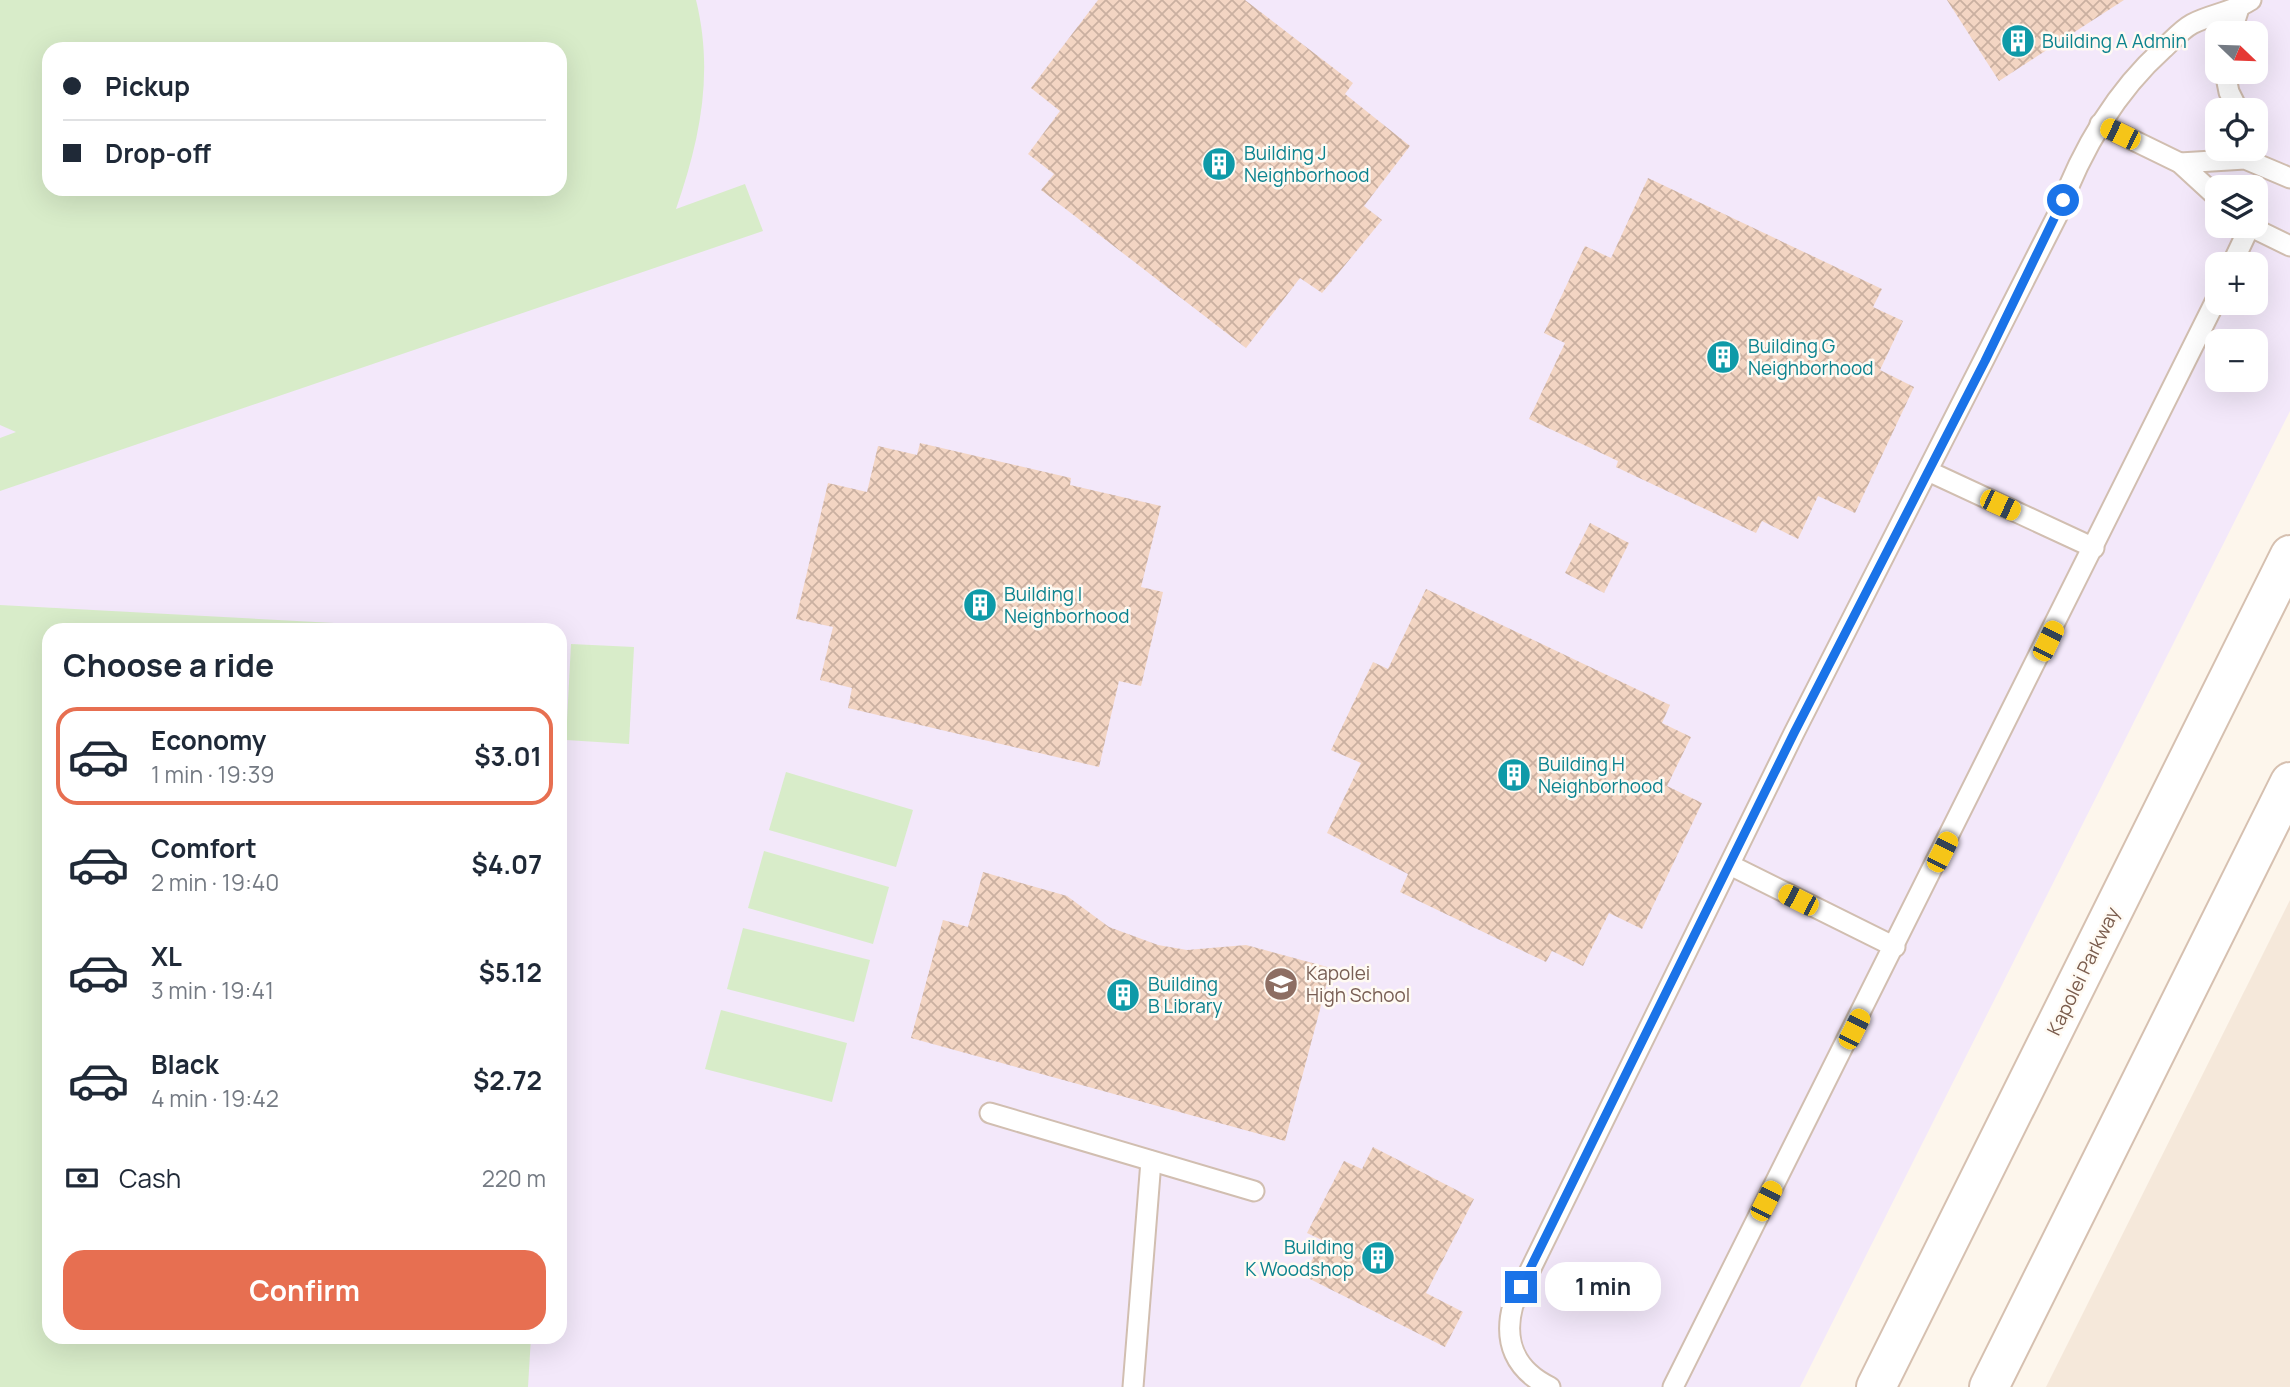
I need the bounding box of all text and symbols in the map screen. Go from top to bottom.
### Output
north arrow [2205,21,2268,84]
map controls [2205,21,2268,392]
building icon: Building A Admin [1999,22,2037,60]
place label: Building A Admin [2042,28,2187,54]
text: Pickup [105,68,190,104]
button: locate [2205,98,2268,161]
car [2097,115,2144,153]
text: Drop-off [105,135,211,171]
place label: Building J Neighborhood [1244,140,1369,188]
building icon: Building J Neighborhood [1200,145,1238,183]
button: layers [2205,175,2268,238]
route start [2047,184,2079,216]
button: + [2205,252,2268,315]
button: − [2205,329,2268,392]
place label: Building G Neighborhood [1748,333,1873,381]
building icon: Building G Neighborhood [1704,338,1742,376]
car [1977,487,2024,523]
place label: Building I Neighborhood [1004,581,1129,629]
building icon: Building I Neighborhood [961,586,999,624]
car [2030,618,2067,664]
text: Choose a ride [63,643,274,687]
text: Economy [151,722,266,758]
icon: car [67,725,130,788]
text: $3.01 [474,738,542,774]
place label: Building H Neighborhood [1538,751,1663,799]
building icon: Building H Neighborhood [1495,756,1533,794]
text: 1 min · 19:39 [151,758,275,790]
car [1924,829,1961,875]
text: Comfort [151,830,257,866]
icon: car [67,833,130,896]
text: $4.07 [472,846,542,882]
text: 2 min · 19:40 [151,866,279,898]
car [1775,881,1822,919]
street label: Kapolei Parkway [2041,902,2125,1040]
text: XL [151,938,182,974]
icon: car [67,941,130,1004]
text: $5.12 [479,954,542,990]
place label: Kapolei High School [1306,960,1410,1008]
school or university icon: Kapolei High School [1262,965,1300,1003]
place label: Building B Library [1148,971,1223,1019]
text: 3 min · 19:41 [151,974,274,1006]
building icon: Building B Library [1104,976,1142,1014]
car [1836,1006,1873,1052]
text: Black [151,1046,219,1082]
icon: car [67,1049,130,1112]
text: $2.72 [473,1062,542,1098]
text: 4 min · 19:42 [151,1082,279,1114]
icon: cash [63,1159,101,1197]
text: Cash [119,1160,181,1196]
text: 220 m [482,1162,546,1194]
car [1748,1178,1785,1224]
place label: Building K Woodshop [1245,1234,1354,1282]
building icon: Building K Woodshop [1359,1239,1397,1277]
button: Confirm [63,1250,546,1330]
callout: 1 min [1546,1262,1661,1312]
text: 1 min [1575,1270,1631,1302]
route end [1505,1271,1537,1303]

